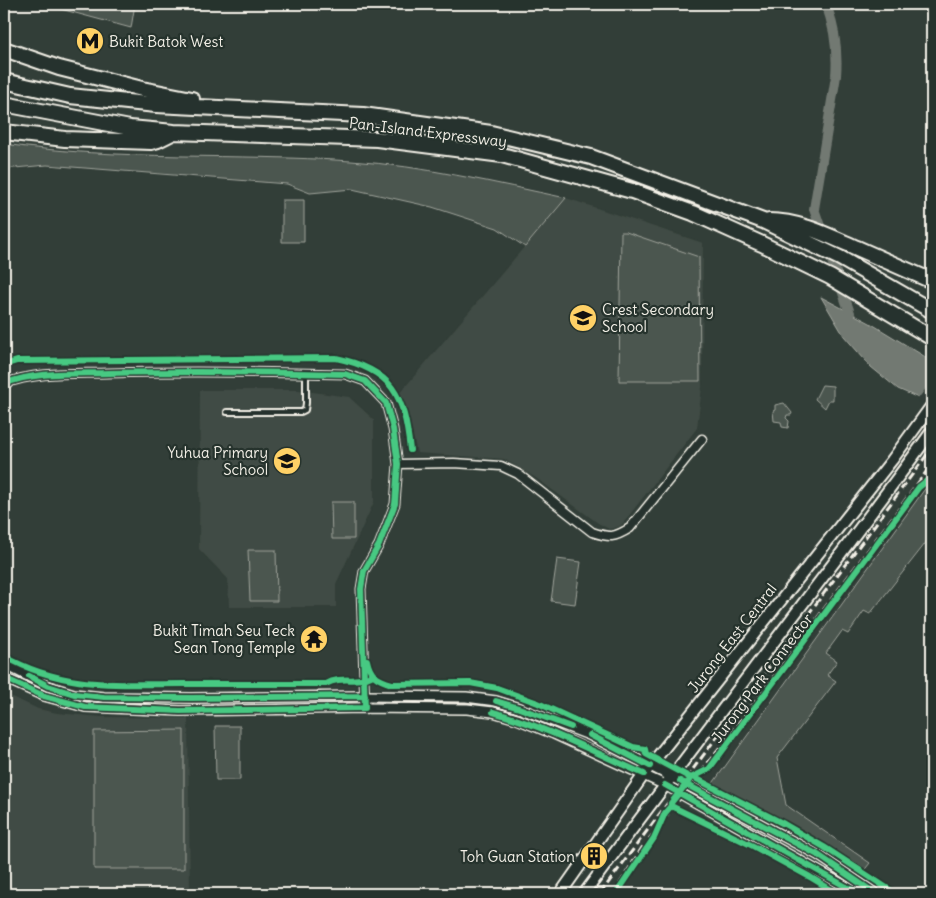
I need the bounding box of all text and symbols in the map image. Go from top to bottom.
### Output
metro station icon: Bukit Batok West [75,26,105,56]
place label: Bukit Batok West [109,32,223,51]
street label: Pan-Island Expressway [348,113,508,151]
place label: Crest Secondary School [602,300,714,336]
school or university icon: Crest Secondary School [568,303,598,333]
place label: Yuhua Primary School [167,443,268,479]
school or university icon: Yuhua Primary School [272,446,302,476]
street label: Jurong East Central [684,580,780,696]
street label: Jurong Park Connector [707,610,817,746]
place label: Bukit Timah Seu Teck Sean Tong Temple [153,621,295,657]
temple icon: Bukit Timah Seu Teck Sean Tong Temple [299,624,329,654]
building icon: Toh Guan Station [579,841,609,871]
place label: Toh Guan Station [460,847,575,866]

